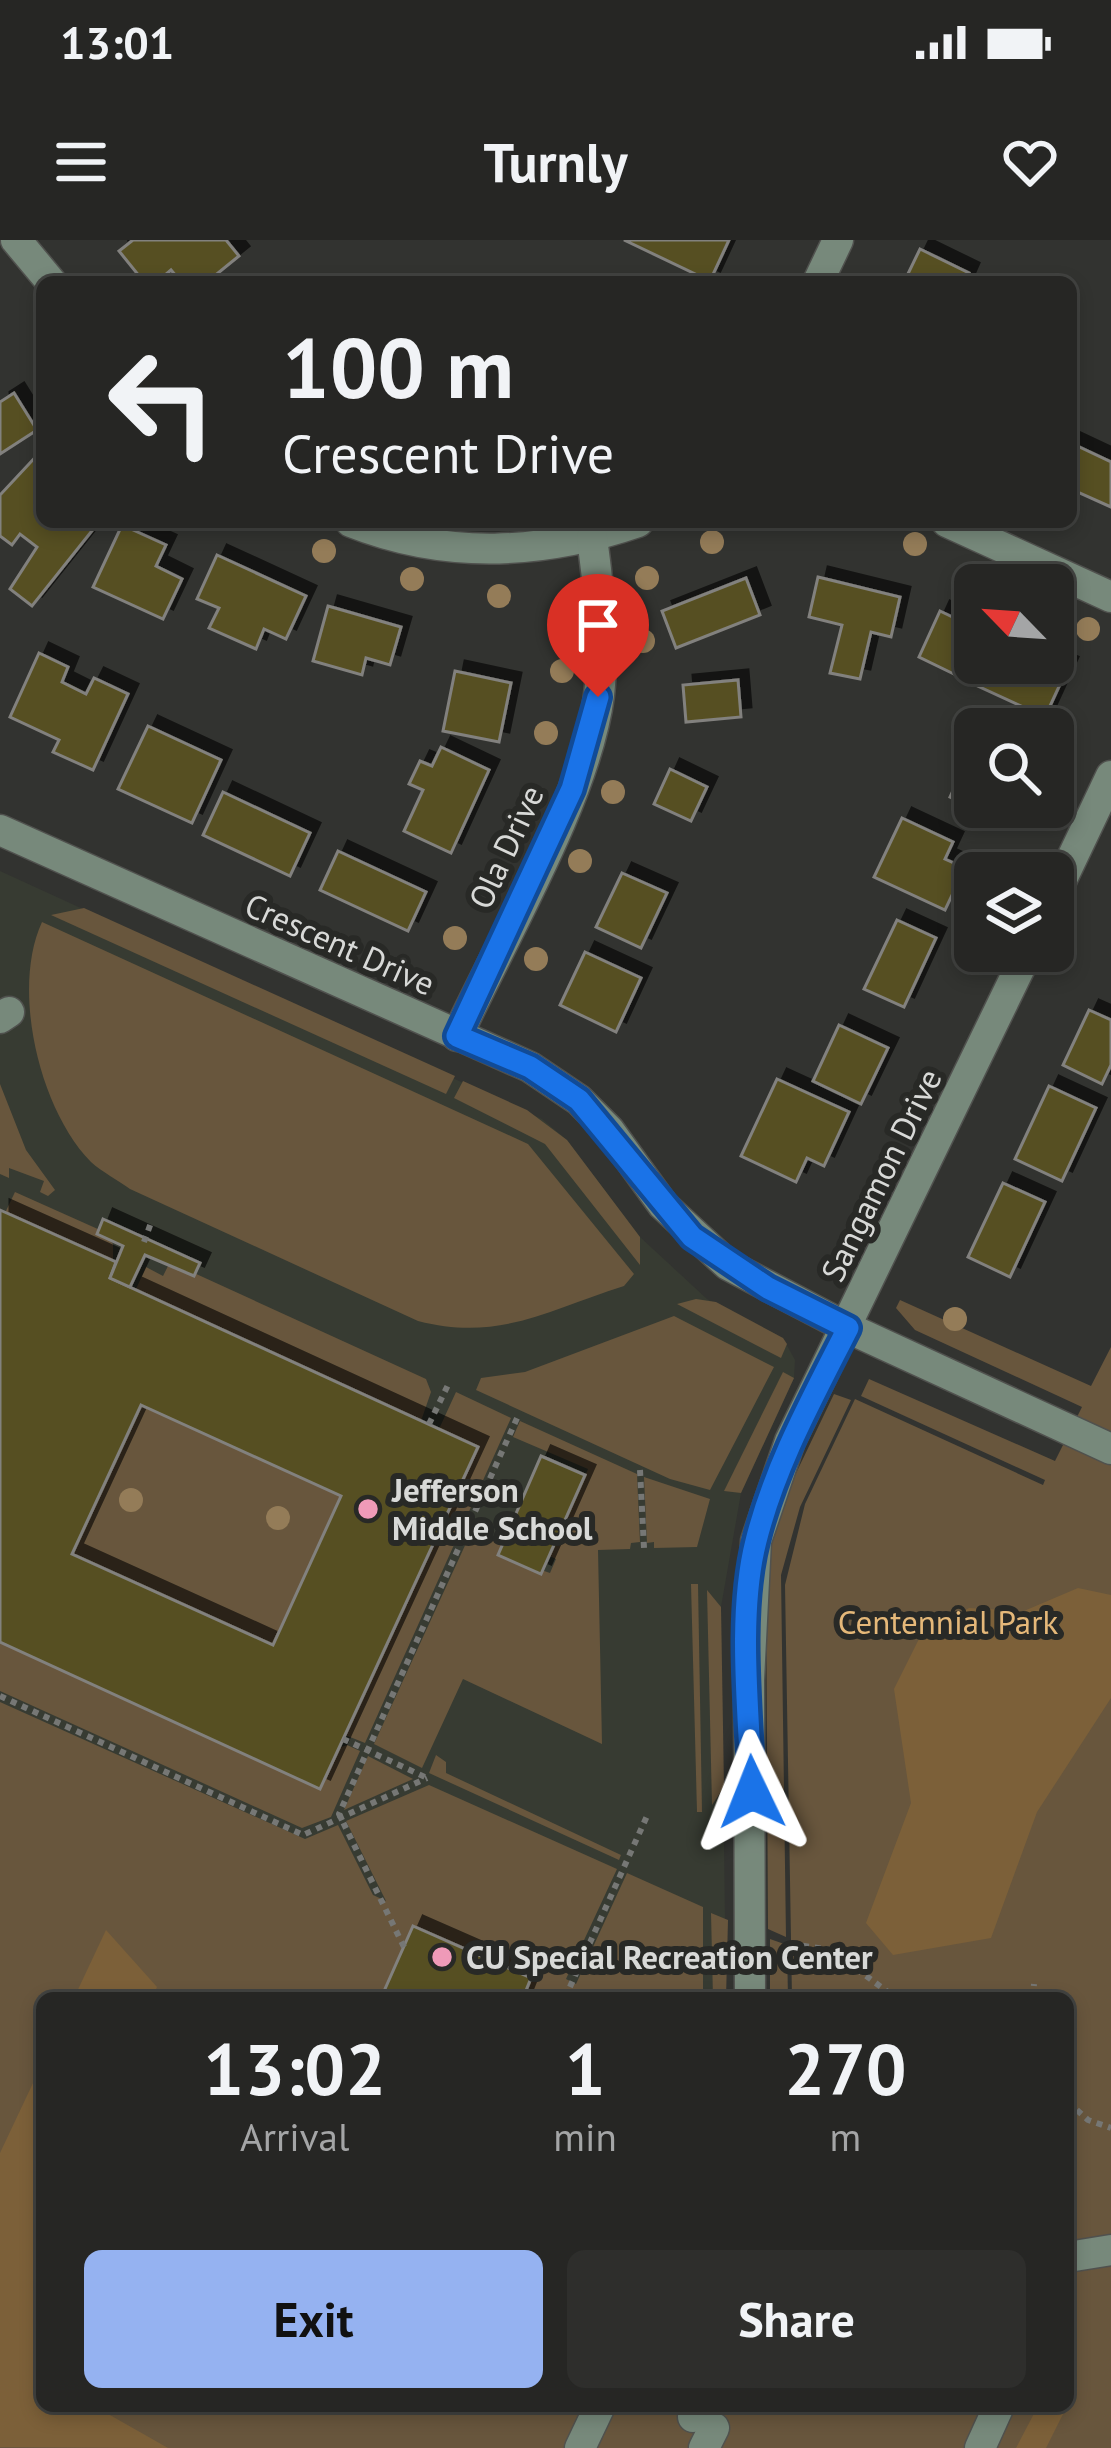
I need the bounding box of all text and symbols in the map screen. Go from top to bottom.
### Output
text: 13:01 [60,13,174,71]
text: Turnly [483,127,628,197]
icon: menu [48,129,114,195]
icon: heart [997,129,1063,195]
text: 100 m [282,312,514,421]
icon: left [84,324,240,480]
text: Crescent Drive [282,418,614,488]
north arrow [954,564,1074,684]
map controls [954,564,1074,972]
pin [547,574,649,697]
icon: arrive [565,592,631,658]
button: search [954,708,1074,828]
street label: Ola Drive [458,778,553,915]
button: layers [954,852,1074,972]
street label: Crescent Drive [239,883,442,1004]
street label: Sangamon Drive [811,1061,951,1288]
place label: Jefferson Middle School [391,1468,593,1549]
marker: Jefferson Middle School [355,1496,381,1522]
park label: Centennial Park [838,1600,1058,1643]
position arrow [689,1729,815,1855]
place label: CU Special Recreation Center [466,1935,873,1978]
marker: CU Special Recreation Center [429,1944,455,1970]
text: 13:02 [203,2022,386,2115]
text: 1 [565,2022,606,2115]
text: 270 [784,2022,907,2115]
text: Arrival [240,2111,349,2162]
text: min [553,2111,617,2162]
text: m [830,2111,861,2162]
button: Exit [84,2250,543,2388]
button: Share [567,2250,1026,2388]

